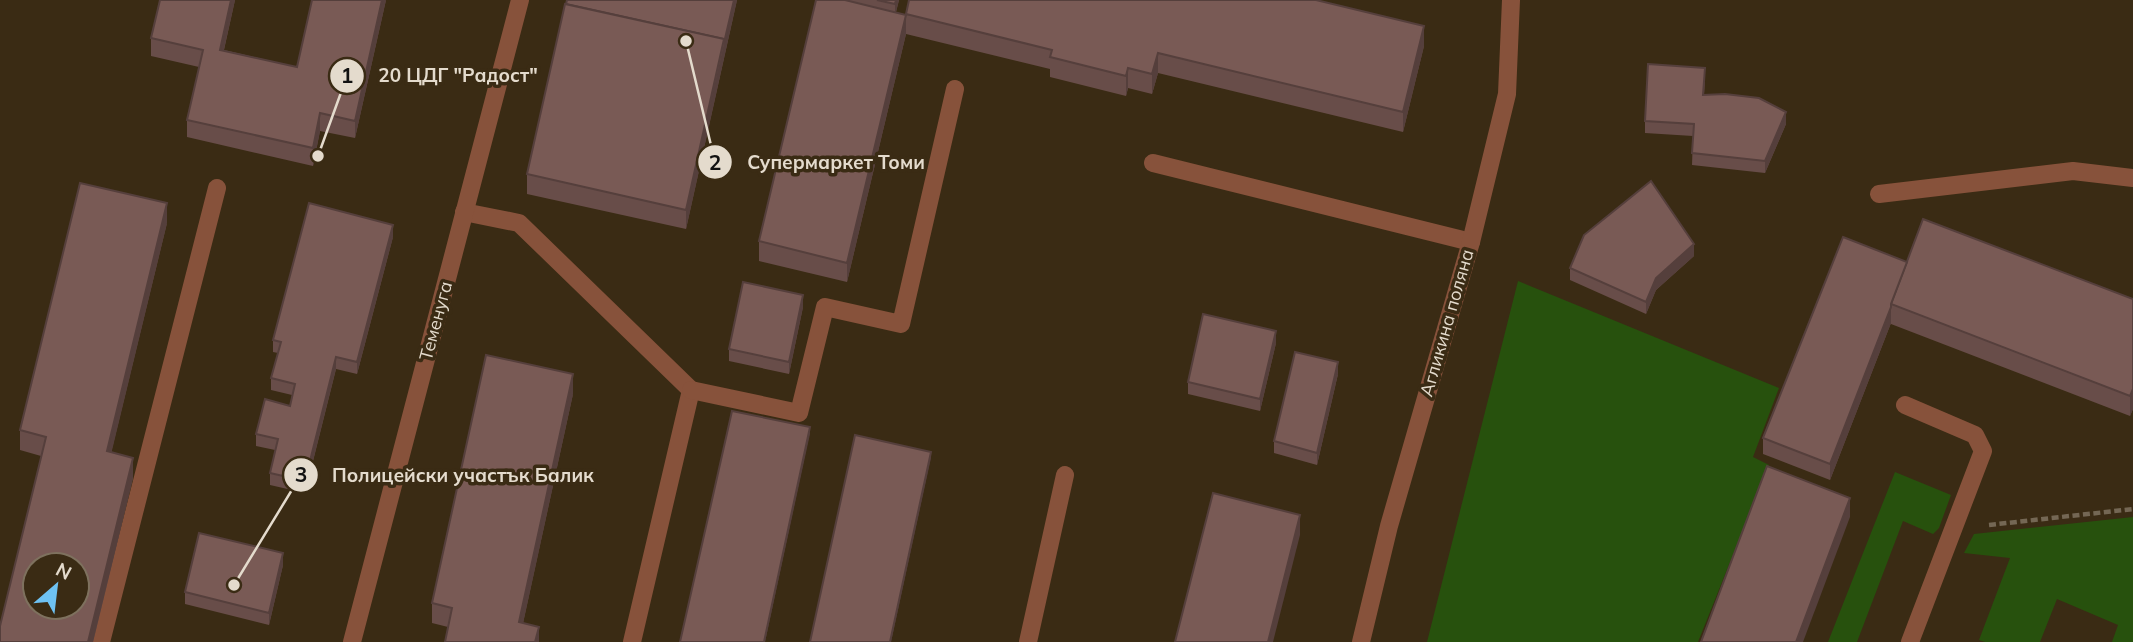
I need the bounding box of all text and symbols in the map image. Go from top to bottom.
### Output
callout: 20 ЦДГ "Радост" [330,56,552,96]
text: 1 [341,62,353,88]
text: 20 ЦДГ "Радост" [378,63,538,87]
callout: Супермаркет Томи [698,142,938,182]
text: 2 [709,149,721,175]
text: Супермаркет Томи [747,150,925,174]
street label: Агликина поляна [1414,247,1479,399]
street label: Теменуга [414,279,457,363]
callout: Полицейски участък Балик [283,455,608,495]
text: 3 [295,461,307,487]
text: Полицейски участък Балик [332,463,594,487]
north arrow [21,551,91,621]
text: N [52,557,76,585]

